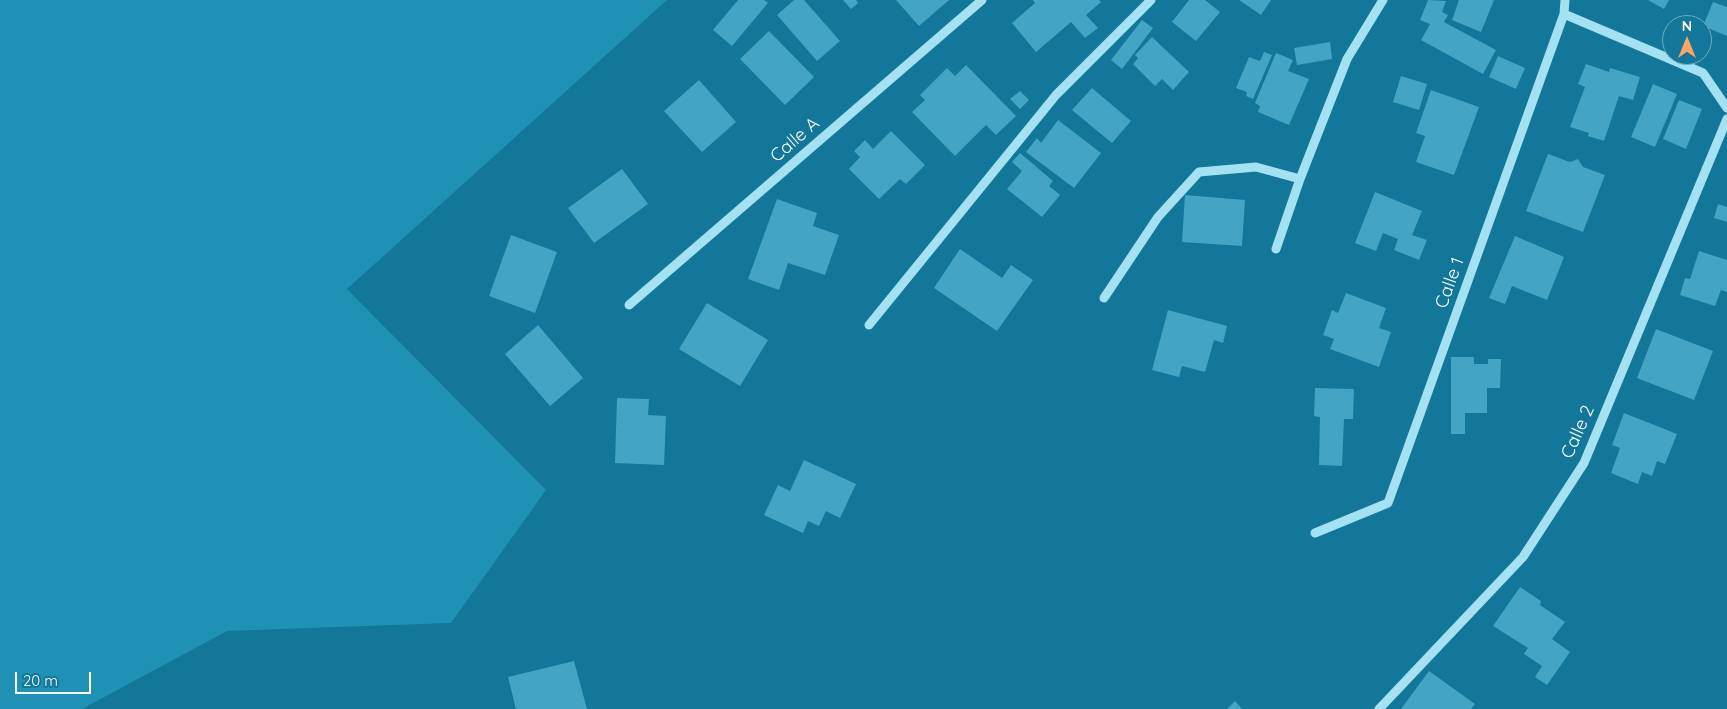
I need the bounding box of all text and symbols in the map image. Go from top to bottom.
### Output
north arrow [1662,15,1712,65]
text: N [1682,17,1692,35]
street label: Calle A [766,113,824,167]
street label: Calle 1 [1431,255,1469,311]
street label: Calle 2 [1557,402,1599,462]
scale bar [18,662,94,694]
text: 20 m [23,671,58,690]

